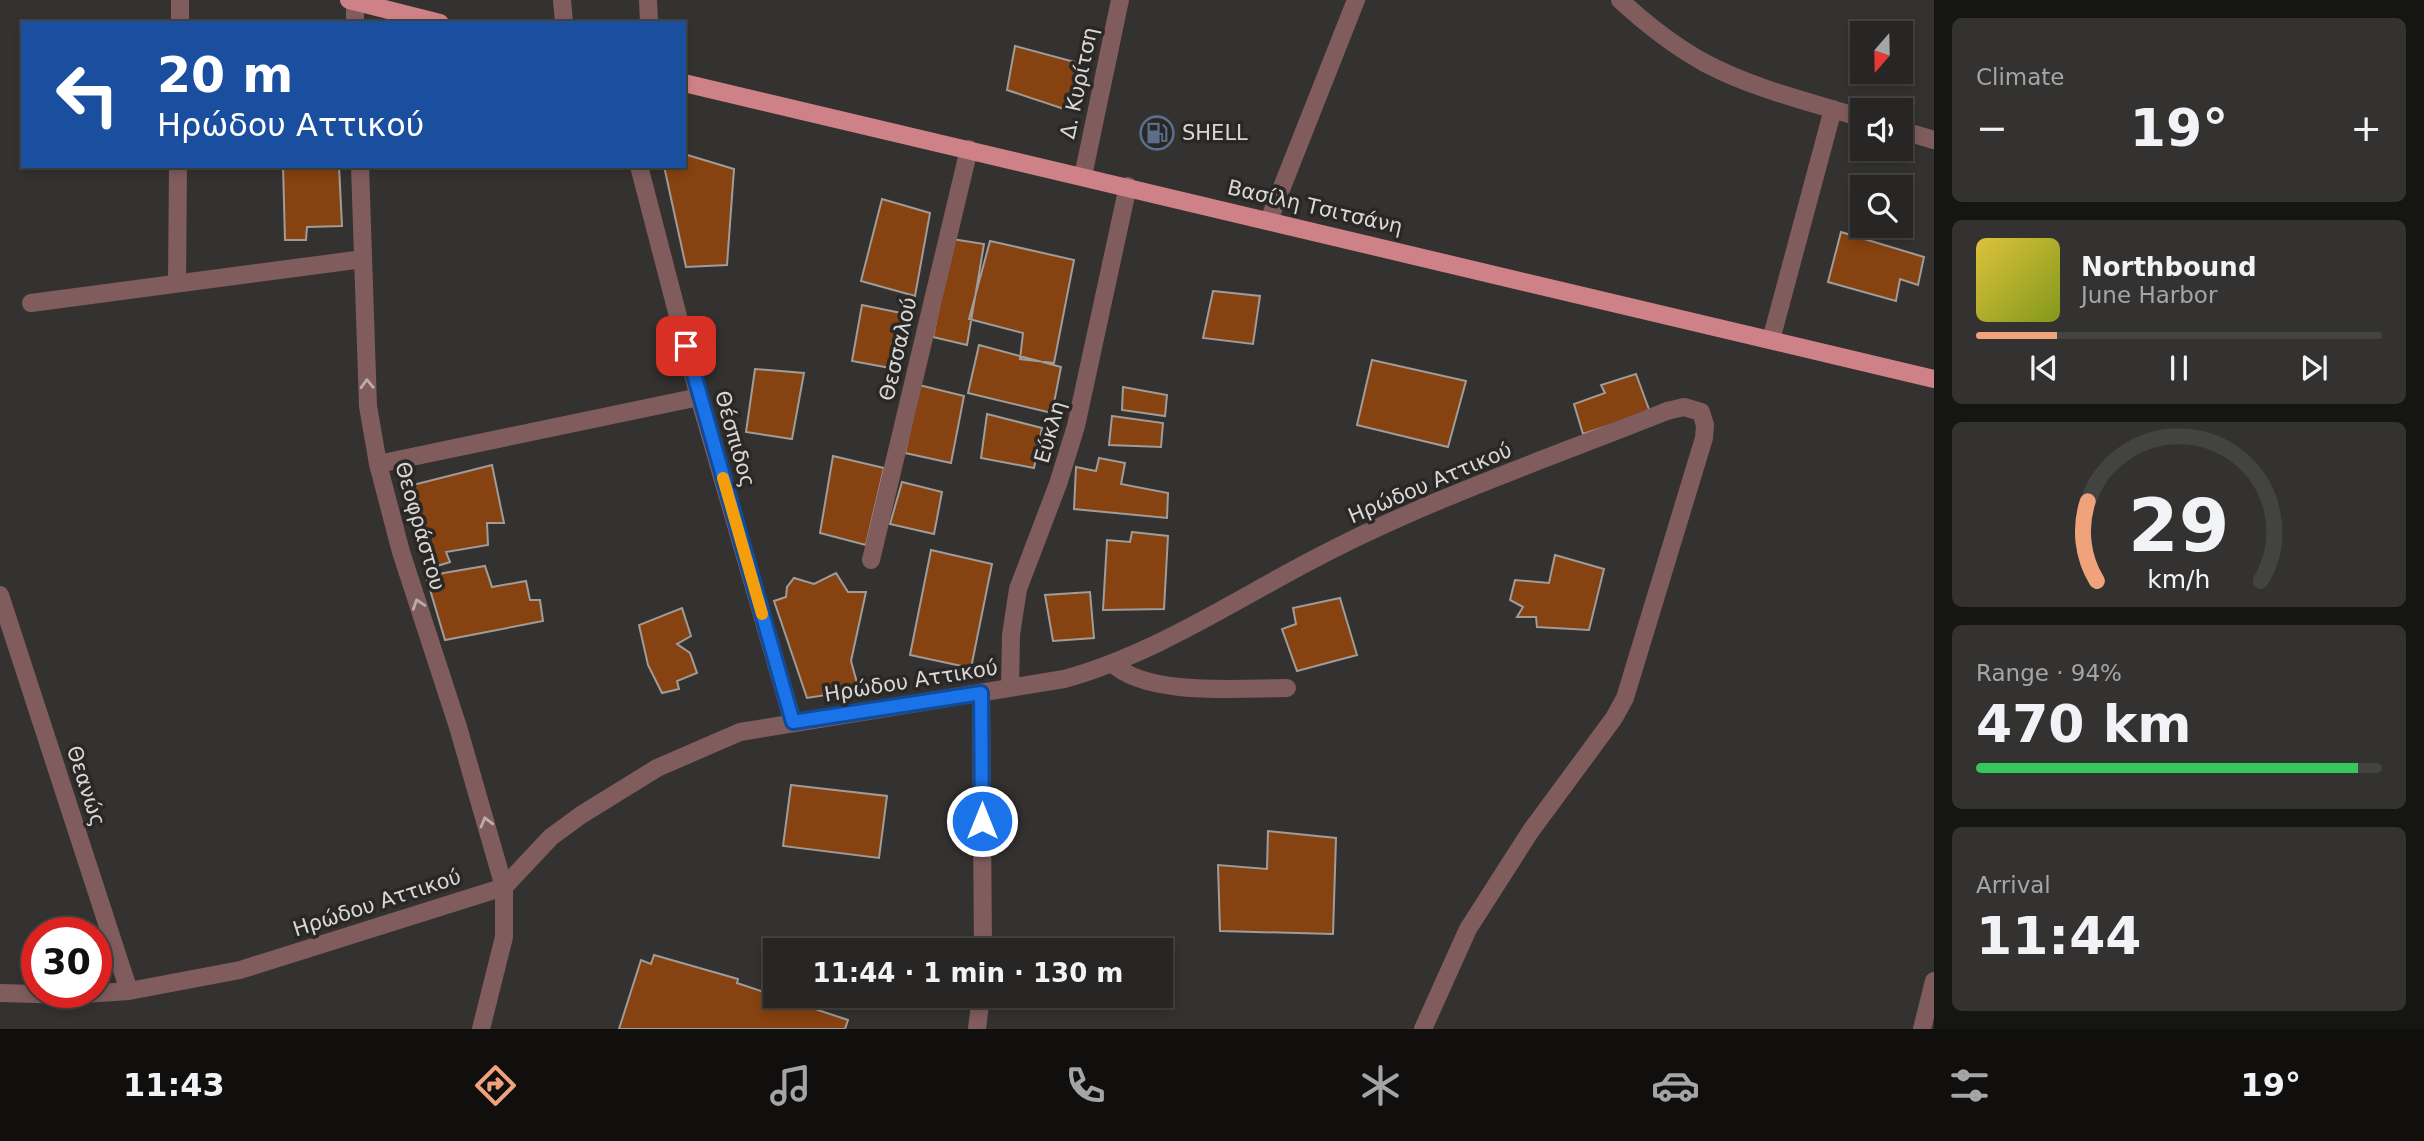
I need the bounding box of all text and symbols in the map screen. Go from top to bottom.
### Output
north arrow [1850,21,1913,84]
map controls [1850,21,1913,238]
street label: Δ. Κυρίτση [1055,25,1103,141]
text: 20 m [157,47,293,104]
icon: left [42,49,133,140]
text: Climate [1976,64,2065,90]
button: sound [1850,98,1913,161]
text: 19° [2130,98,2228,158]
text: Ηρώδου Αττικού [157,106,424,144]
text: − [1976,106,2008,150]
text: + [2350,106,2382,150]
fuel station icon: SHELL [1138,114,1176,152]
place label: SHELL [1182,121,1248,145]
street label: Βασίλη Τσιτσάνη [1225,175,1405,239]
button: search [1850,175,1913,238]
text: Northbound [2081,252,2257,282]
text: June Harbor [2081,282,2217,308]
street label: Θεσσαλού [874,295,922,403]
pin [656,316,716,376]
icon: arrive [667,327,705,365]
icon: previous [2025,349,2063,387]
icon: pause [2160,349,2198,387]
icon: next [2295,349,2333,387]
one-way arrow [360,378,375,389]
street label: Θέσπιδος [710,388,760,490]
street label: Εύκλη [1030,398,1070,466]
street label: Ηρώδου Αττικού [1345,438,1515,528]
street label: Θεοφράστου [390,459,450,593]
text: 29 [2128,483,2230,568]
text: km/h [2147,564,2211,593]
one-way arrow [412,599,426,611]
street label: Ηρώδου Αττικού [823,655,999,707]
text: Range · 94% [1976,660,2122,686]
text: 470 km [1976,694,2191,754]
street label: Θεανώς [62,743,110,829]
position arrow [945,784,1019,858]
one-way arrow [480,816,494,828]
street label: Ηρώδου Αττικού [290,864,464,942]
text: Arrival [1976,872,2051,898]
text: 11:44 [1976,906,2142,966]
speed limit sign: 30 [21,917,112,1008]
text: 11:44 · 1 min · 130 m [813,958,1123,988]
icon: directions [471,1061,520,1110]
icon: music [766,1061,815,1110]
icon: phone [1061,1061,1110,1110]
icon: climate [1356,1061,1405,1110]
icon: car [1651,1061,1700,1110]
icon: filters [1945,1061,1994,1110]
text: 11:43 [123,1066,225,1104]
text: 19° [2240,1066,2301,1104]

